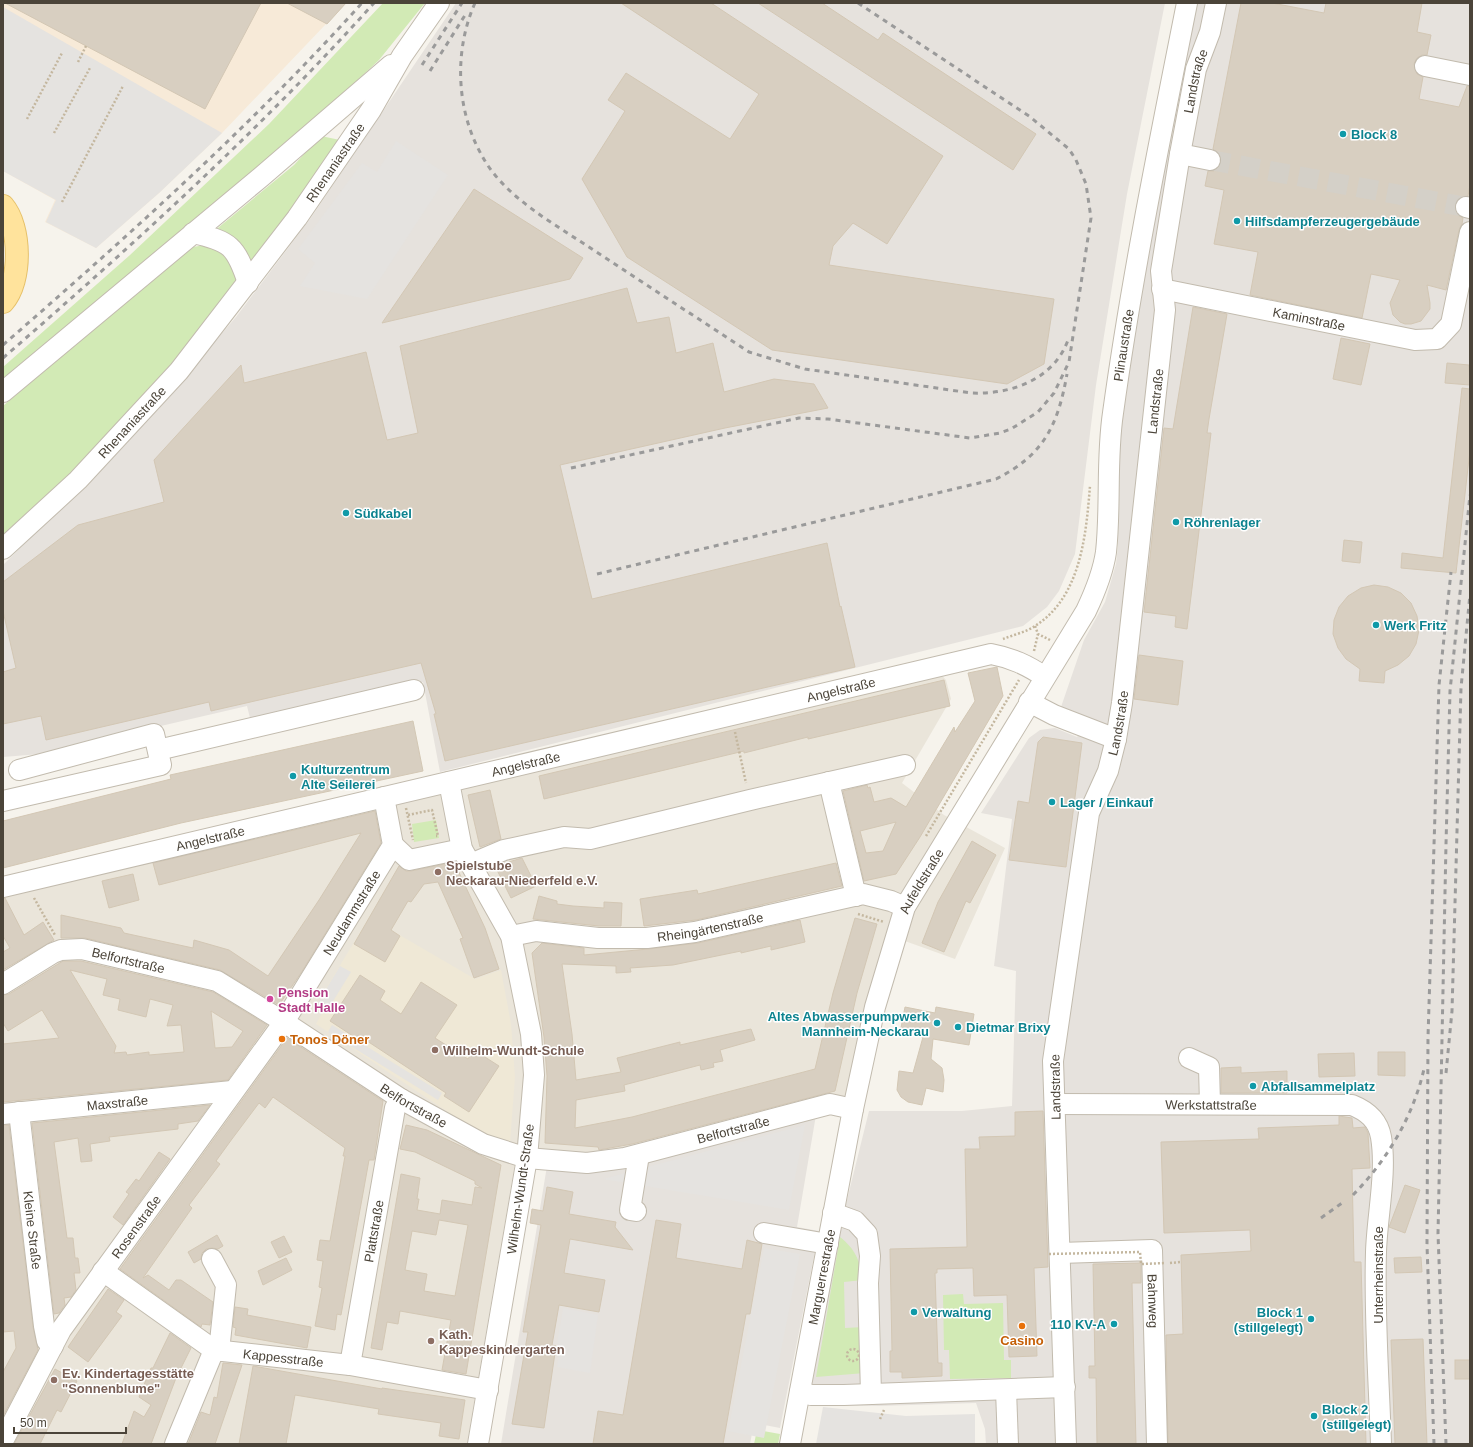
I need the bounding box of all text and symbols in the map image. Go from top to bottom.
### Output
street label: Landstraße [1181,47,1211,115]
street label: Rhenaniastraße [303,120,368,205]
place label: Block 8 [1351,127,1397,142]
marker: Block 8 [1338,129,1348,139]
place label: Hilfsdampferzeugergebäude [1245,214,1420,229]
marker: Hilfsdampferzeugergebäude [1232,216,1242,226]
street label: Kaminstraße [1271,304,1347,334]
street label: Plinaustraße [1111,308,1137,382]
street label: Landstraße [1144,368,1167,435]
street label: Rhenaniastraße [95,383,169,461]
place label: Südkabel [354,506,412,521]
marker: Südkabel [341,508,351,518]
place label: Röhrenlager [1184,515,1261,530]
marker: Röhrenlager [1171,517,1181,527]
place label: Werk Fritz [1384,618,1447,633]
marker: Werk Fritz [1371,620,1381,630]
street label: Angelstraße [805,675,877,705]
street label: Landstraße [1105,690,1131,757]
street label: Angelstraße [490,749,562,780]
place label: Kulturzentrum Alte Seilerei [301,762,390,792]
marker: Kulturzentrum Alte Seilerei [288,771,298,781]
place label: Lager / Einkauf [1060,795,1154,810]
marker: Lager / Einkauf [1047,797,1057,807]
street label: Angelstraße [175,823,246,854]
street label: Aufeldstraße [896,846,947,916]
place label: Spielstube Neckarau-Niederfeld e.V. [446,858,598,888]
marker: Spielstube Neckarau-Niederfeld e.V. [433,867,443,877]
street label: Neudammstraße [320,868,384,958]
street label: Rheingärtenstraße [656,910,765,945]
street label: Belfortstraße [90,945,166,976]
place label: Pension Stadt Halle [278,985,345,1015]
marker: Pension Stadt Halle [265,994,275,1004]
place label: Altes Abwasserpumpwerk Mannheim-Neckarau [768,1009,930,1039]
marker: Altes Abwasserpumpwerk Mannheim-Neckarau [932,1018,942,1028]
place label: Dietmar Brixy [966,1020,1051,1035]
marker: Dietmar Brixy [953,1022,963,1032]
place label: Tonos Döner [290,1032,369,1047]
marker: Tonos Döner [277,1034,287,1044]
place label: Wilhelm-Wundt-Schule [443,1043,584,1058]
marker: Wilhelm-Wundt-Schule [430,1045,440,1055]
street label: Landstraße [1047,1054,1064,1120]
place label: Abfallsammelplatz [1261,1079,1376,1094]
street label: Belfortstraße [377,1081,450,1131]
marker: Abfallsammelplatz [1248,1081,1258,1091]
street label: Maxstraße [86,1092,149,1114]
street label: Werkstattstraße [1165,1097,1257,1113]
street label: Belfortstraße [695,1113,771,1147]
street label: Wilhelm-Wundt-Straße [504,1123,537,1255]
street label: Kleine Straße [20,1190,44,1270]
street label: Rosenstraße [108,1192,164,1261]
street label: Plattstraße [361,1199,387,1263]
street label: Unterrheinstraße [1371,1226,1386,1324]
street label: Marguerrestraße [806,1228,838,1326]
street label: Bahnweg [1145,1274,1161,1328]
place label: Verwaltung [922,1305,991,1320]
place label: Block 1 (stillgelegt) [1234,1305,1303,1335]
marker: Verwaltung [909,1307,919,1317]
marker: Block 1 (stillgelegt) [1306,1314,1316,1324]
place label: 110 KV-A [1050,1317,1107,1332]
marker: 110 KV-A [1109,1319,1119,1329]
marker: Casino [1017,1321,1027,1331]
place label: Kath. Kappeskindergarten [439,1327,565,1357]
place label: Casino [1000,1333,1044,1348]
marker: Kath. Kappeskindergarten [426,1336,436,1346]
street label: Kappesstraße [242,1346,324,1370]
place label: Ev. Kindertagesstätte "Sonnenblume" [62,1366,194,1396]
marker: Ev. Kindertagesstätte "Sonnenblume" [49,1375,59,1385]
place label: Block 2 (stillgelegt) [1322,1402,1391,1432]
scale bar [14,1409,126,1435]
marker: Block 2 (stillgelegt) [1309,1411,1319,1421]
text: 50 m [20,1416,47,1430]

